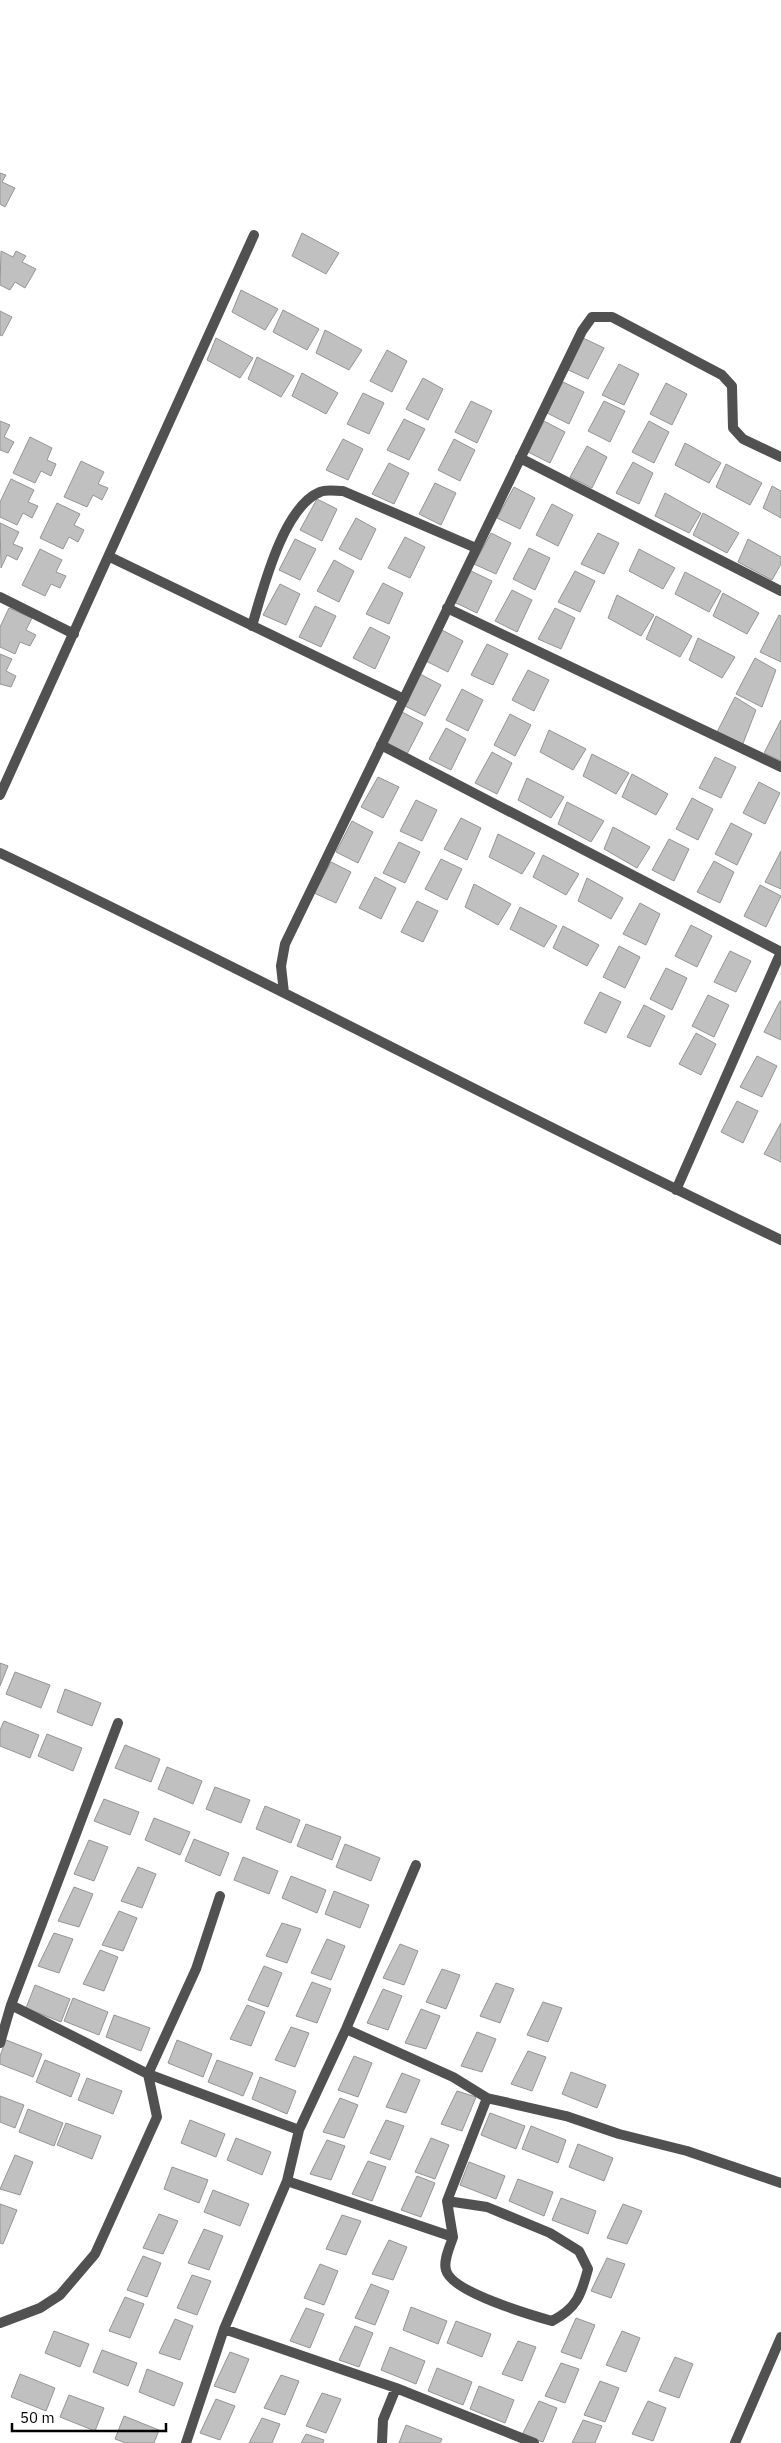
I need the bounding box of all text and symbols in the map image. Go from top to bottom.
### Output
scale bar [12,2400,166,2432]
text: 50 m [20,2408,55,2427]

